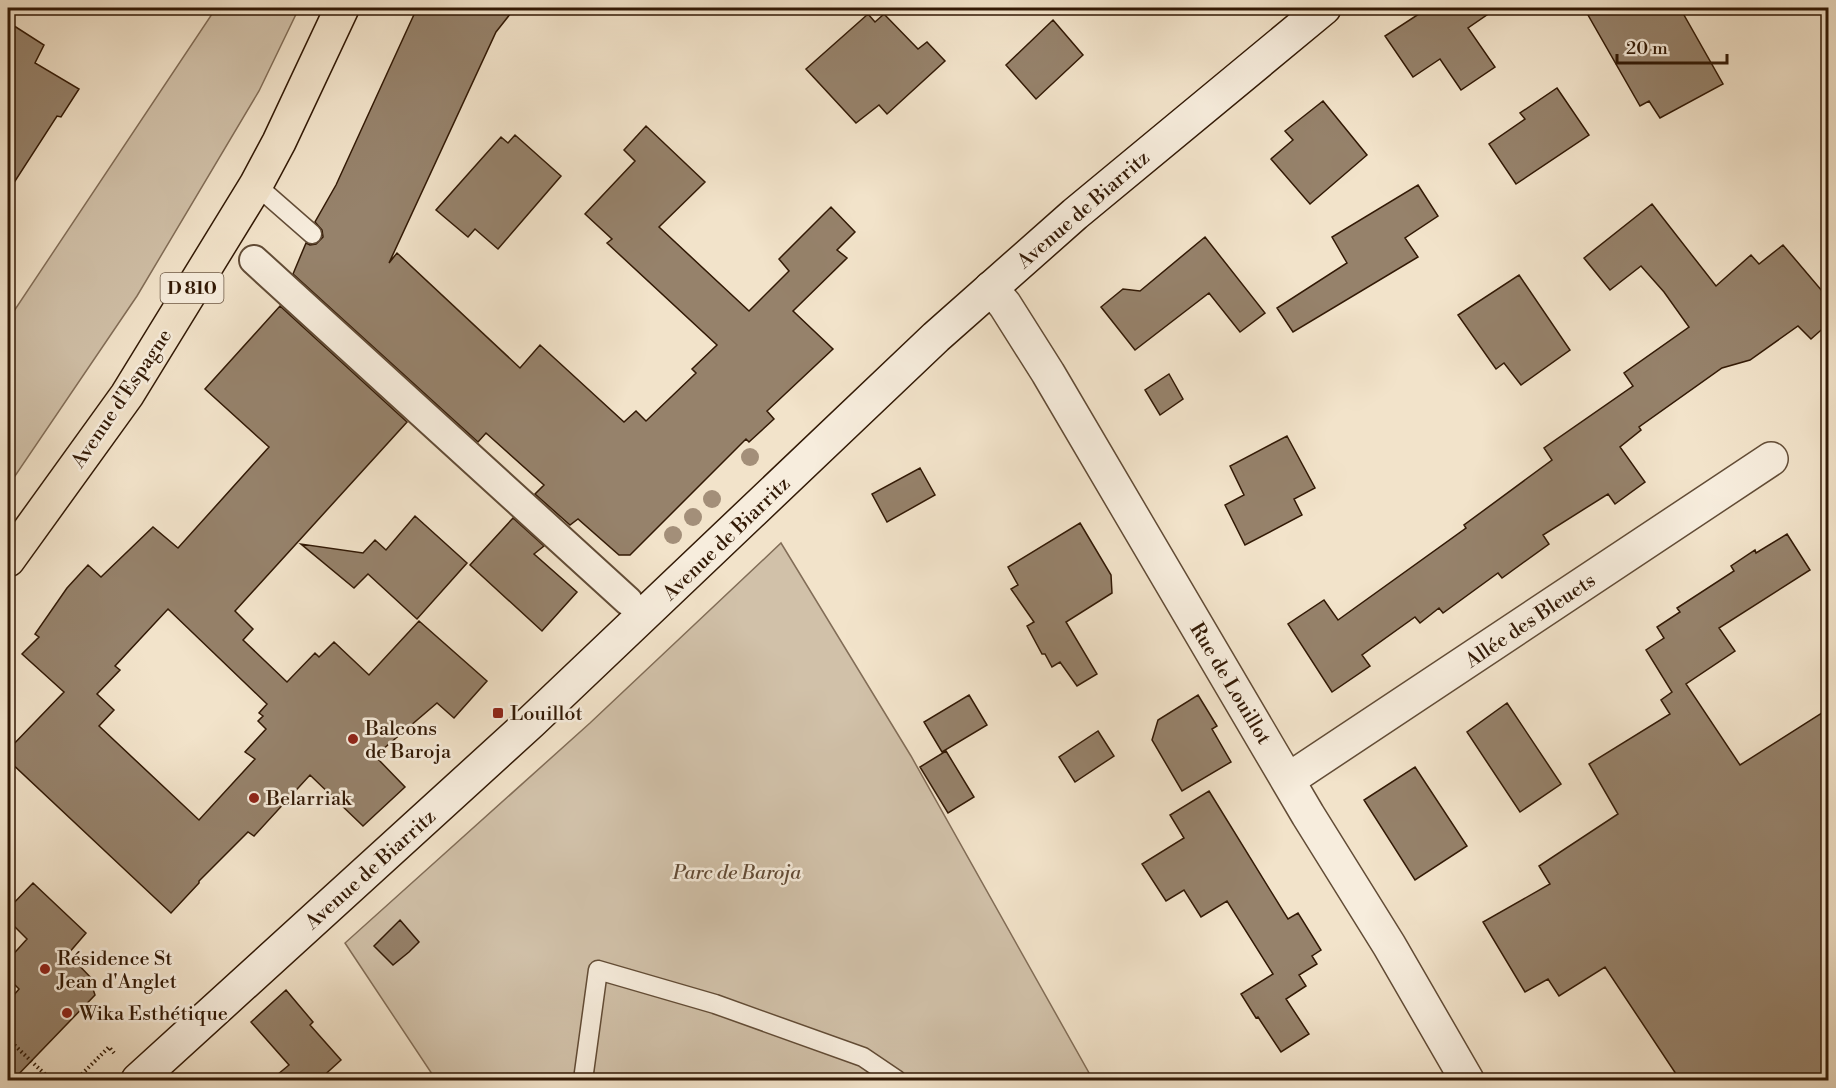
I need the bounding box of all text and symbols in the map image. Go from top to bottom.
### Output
scale bar [1617,27,1726,65]
text: 20 m [1626,37,1668,60]
street label: Avenue de Biarritz [1012,146,1155,275]
road number: D 810 [160,273,224,303]
street label: Avenue d'Espagne [66,324,178,474]
street label: Avenue de Biarritz [657,472,796,607]
street label: Allée des Bleuets [1460,568,1601,675]
street label: Rue de Louillot [1184,618,1276,749]
place label: Louillot [510,702,582,727]
marker: Louillot [491,706,505,720]
place label: Balcons de Baroja [364,717,452,765]
marker: Balcons de Baroja [346,732,360,746]
place label: Belarriak [265,787,353,812]
marker: Belarriak [247,791,261,805]
street label: Avenue de Biarritz [300,805,442,936]
park label: Parc de Baroja [672,861,802,886]
place label: Résidence St Jean d'Anglet [56,947,177,995]
marker: Résidence St Jean d'Anglet [38,962,52,976]
place label: Wika Esthétique [78,1002,228,1027]
marker: Wika Esthétique [60,1006,74,1020]

